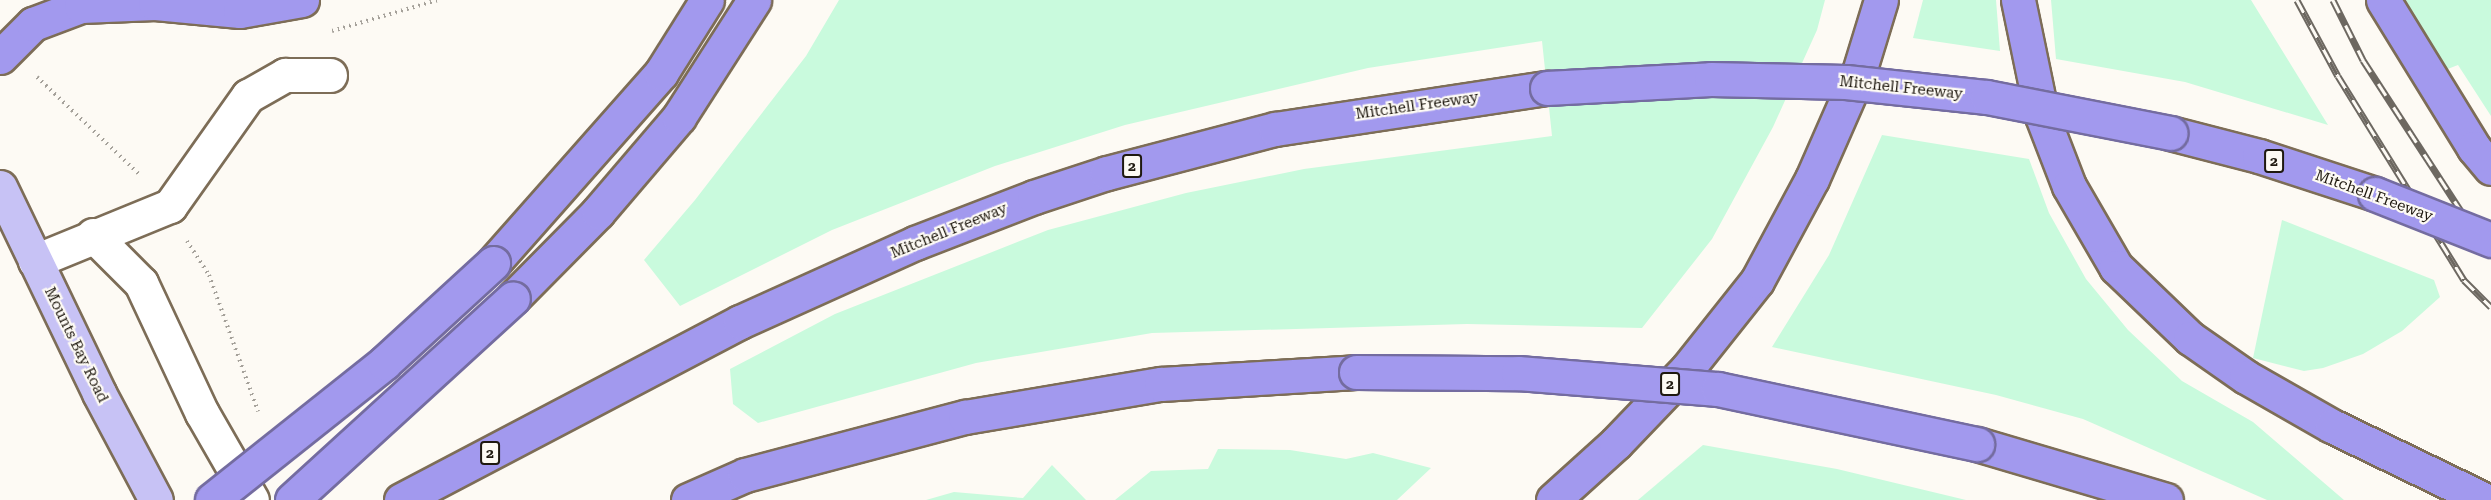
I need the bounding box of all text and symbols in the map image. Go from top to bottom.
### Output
street label: Mitchell Freeway [1838,73,1964,103]
street label: Mitchell Freeway [1354,88,1480,124]
road number: 2 [2264,150,2284,172]
road number: 2 [1122,155,1142,177]
street label: Mitchell Freeway [2313,166,2435,226]
street label: Mitchell Freeway [888,199,1010,263]
street label: Mounts Bay Road [40,284,112,406]
road number: 2 [1660,373,1680,395]
road number: 2 [480,442,500,464]

